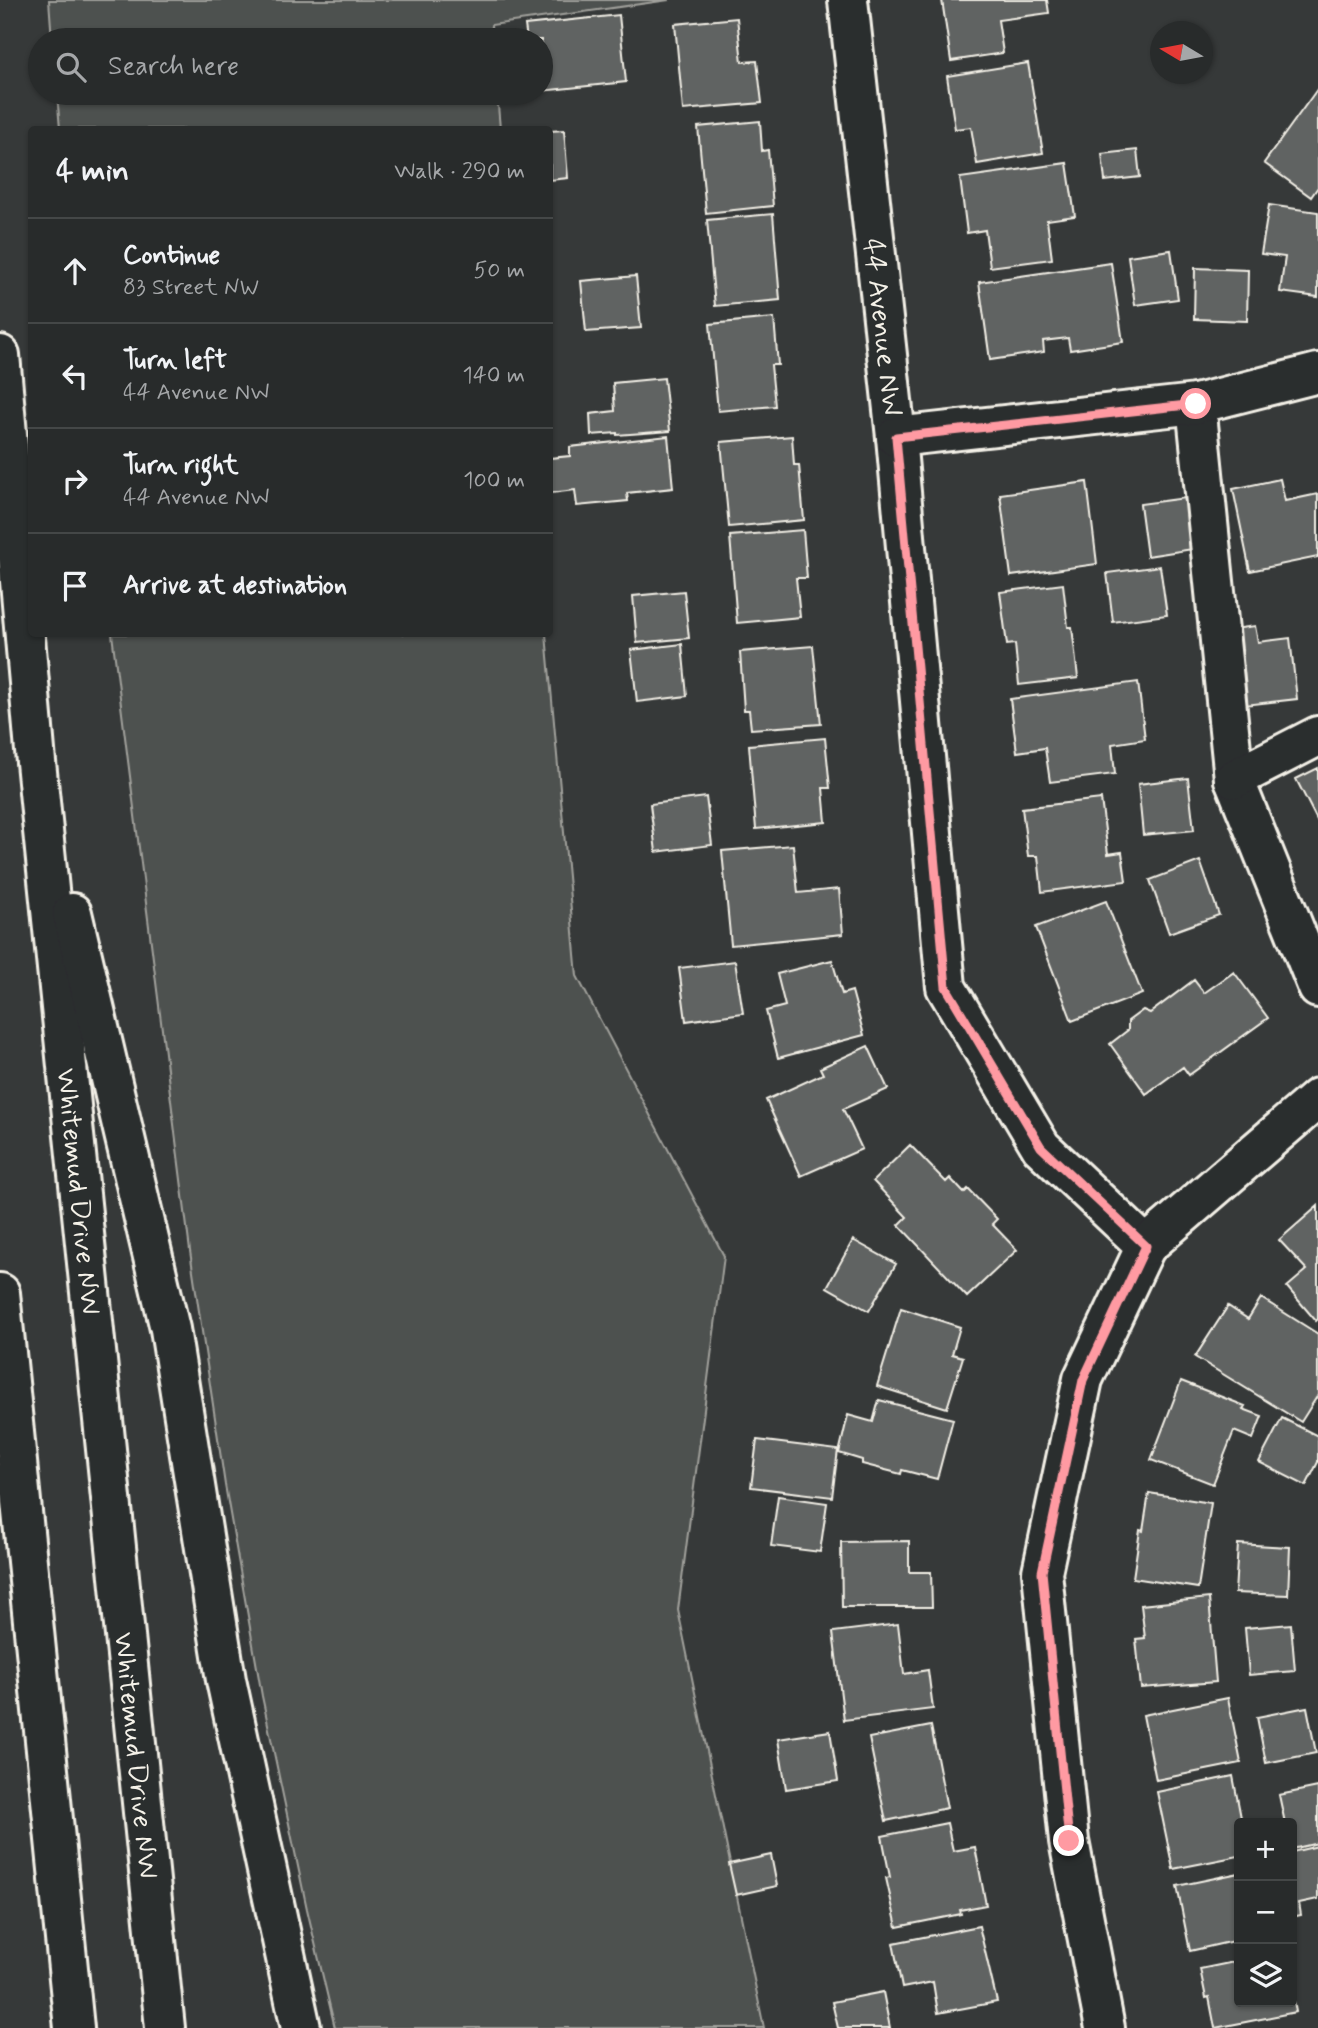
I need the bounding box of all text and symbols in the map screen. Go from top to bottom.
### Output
north arrow [1150,21,1213,84]
search box [28,28,553,105]
icon: search [52,48,90,86]
text: Search here [108,50,239,84]
text: 4 min [56,152,129,191]
text: Walk · 290 m [394,157,525,187]
street label: 44 Avenue NW [853,237,910,418]
text: Continue [123,239,220,273]
icon: ahead [56,252,94,290]
text: 50 m [474,256,525,286]
text: 83 Street NW [123,273,259,303]
text: Turn left [123,344,227,378]
icon: left [56,357,94,395]
text: 140 m [462,361,525,391]
text: 44 Avenue NW [123,378,269,408]
route start [1180,388,1211,419]
text: Turn right [123,449,239,483]
icon: right [56,462,94,500]
text: 100 m [463,466,525,496]
text: 44 Avenue NW [123,483,269,513]
icon: arrive [56,567,94,605]
text: Arrive at destination [123,569,347,603]
street label: Whitemud Drive NW [46,1067,108,1316]
street label: Whitemud Drive NW [104,1631,166,1880]
map controls [1234,1818,1297,2007]
button: + [1234,1818,1297,1881]
route end [1053,1825,1084,1856]
button: − [1234,1881,1297,1944]
button: layers [1234,1944,1297,2007]

